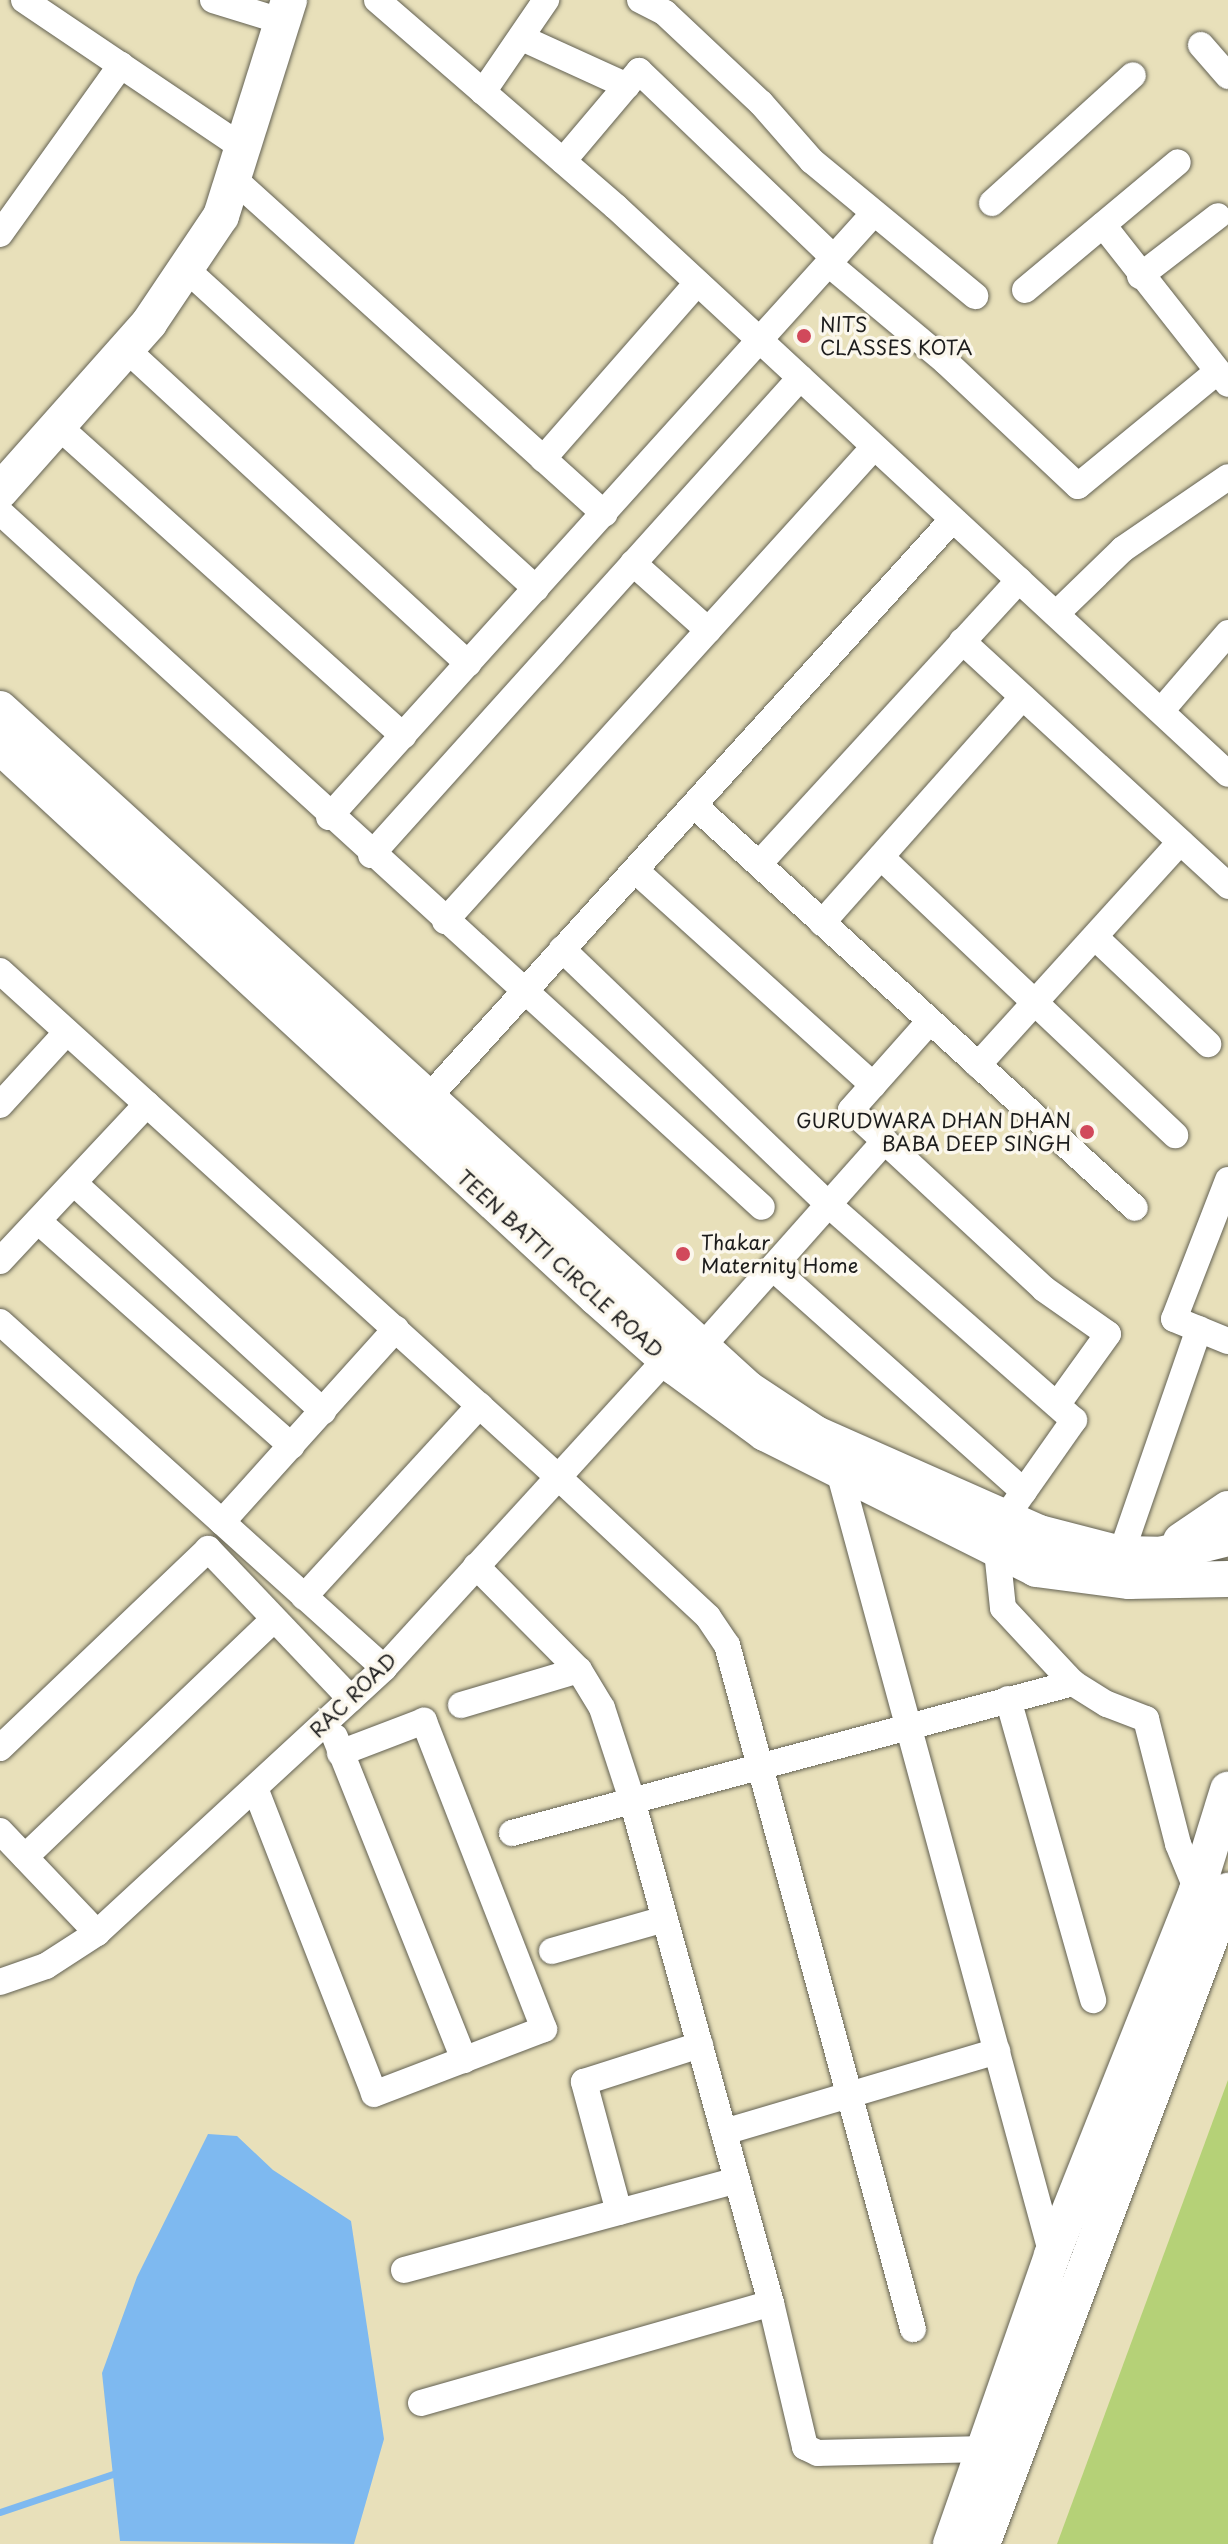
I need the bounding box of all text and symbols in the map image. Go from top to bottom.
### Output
place label: NITS CLASSES KOTA [820,312,974,359]
marker: NITS CLASSES KOTA [795,327,813,345]
place label: GURUDWARA DHAN DHAN BABA DEEP SINGH [793,1108,1071,1155]
marker: GURUDWARA DHAN DHAN BABA DEEP SINGH [1078,1123,1096,1141]
street label: TEEN BATTI CIRCLE ROAD [451,1164,669,1364]
place label: Thakar Maternity Home [701,1230,859,1277]
marker: Thakar Maternity Home [672,1243,694,1265]
street label: RAC ROAD [304,1647,402,1743]

